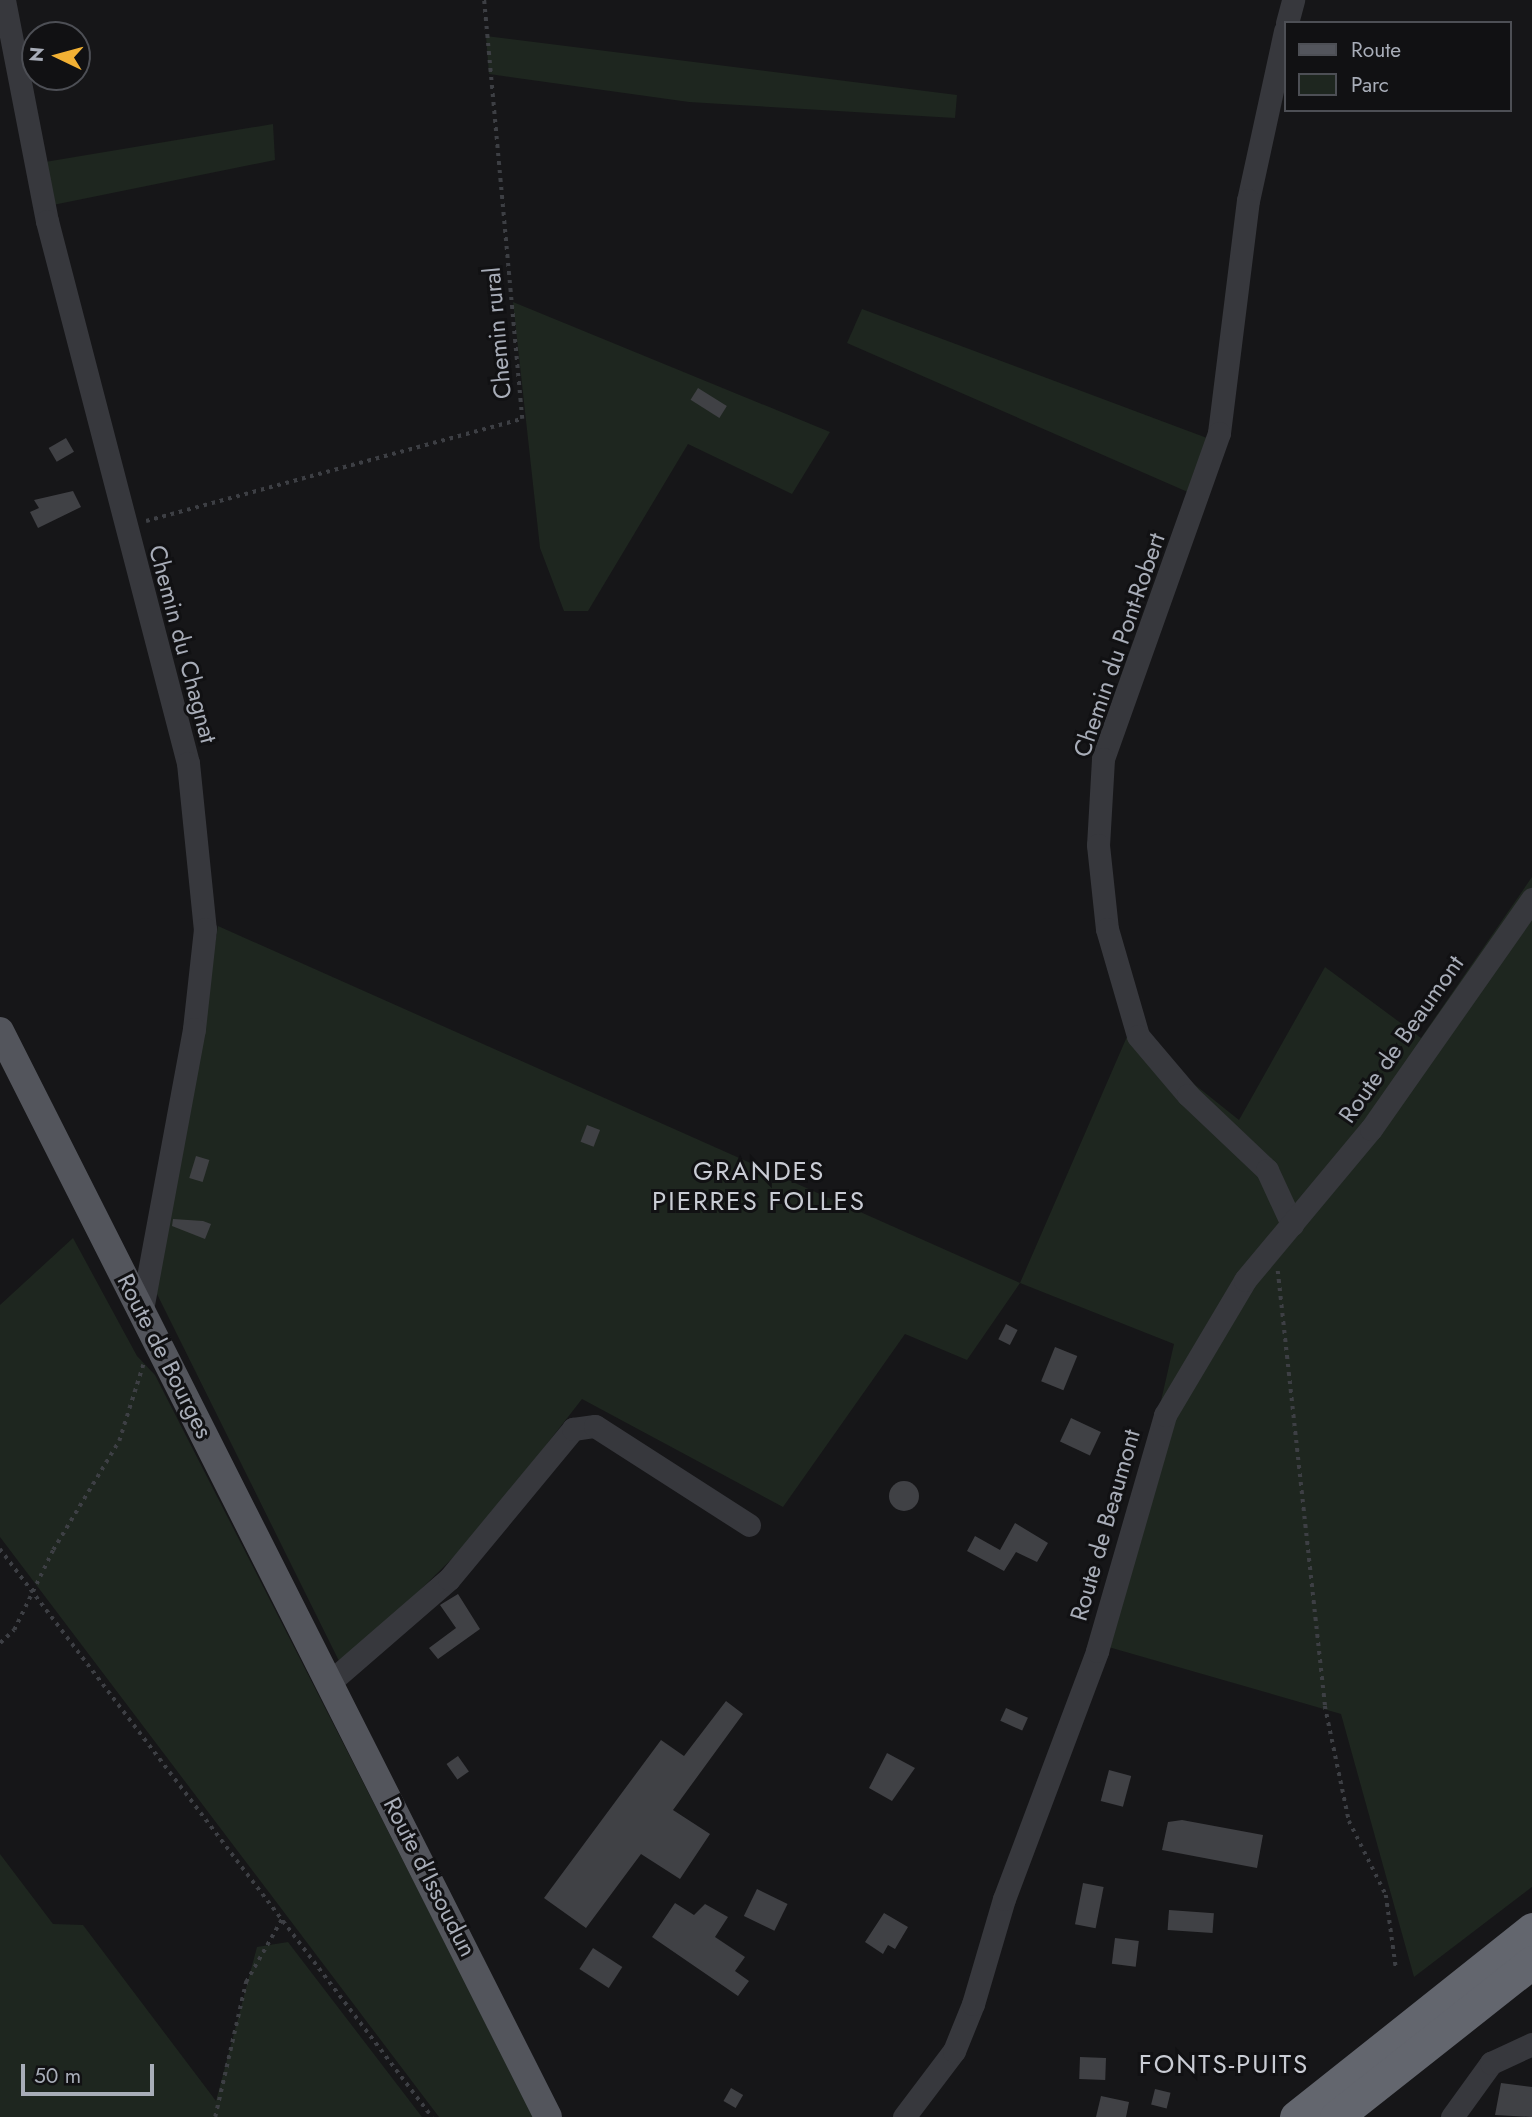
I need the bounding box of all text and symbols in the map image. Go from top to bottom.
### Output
north arrow [21,21,91,91]
legend [1284,21,1511,112]
text: Route [1351,35,1401,65]
text: N [22,46,51,63]
text: Parc [1351,70,1389,100]
street label: Chemin rural [477,266,517,400]
street label: Chemin du Pont-Robert [1067,529,1171,761]
street label: Chemin du Chagnat [143,542,223,746]
street label: Route de Beaumont [1332,950,1470,1128]
district label: GRANDES PIERRES FOLLES [654,1156,864,1218]
street label: Route de Bourges [111,1269,219,1443]
street label: Route de Beaumont [1064,1426,1146,1624]
street label: Route d'Issoudun [377,1793,483,1961]
district label: FONTS-PUITS [1140,2049,1308,2081]
scale bar [24,2050,158,2094]
text: 50 m [34,2061,81,2091]

